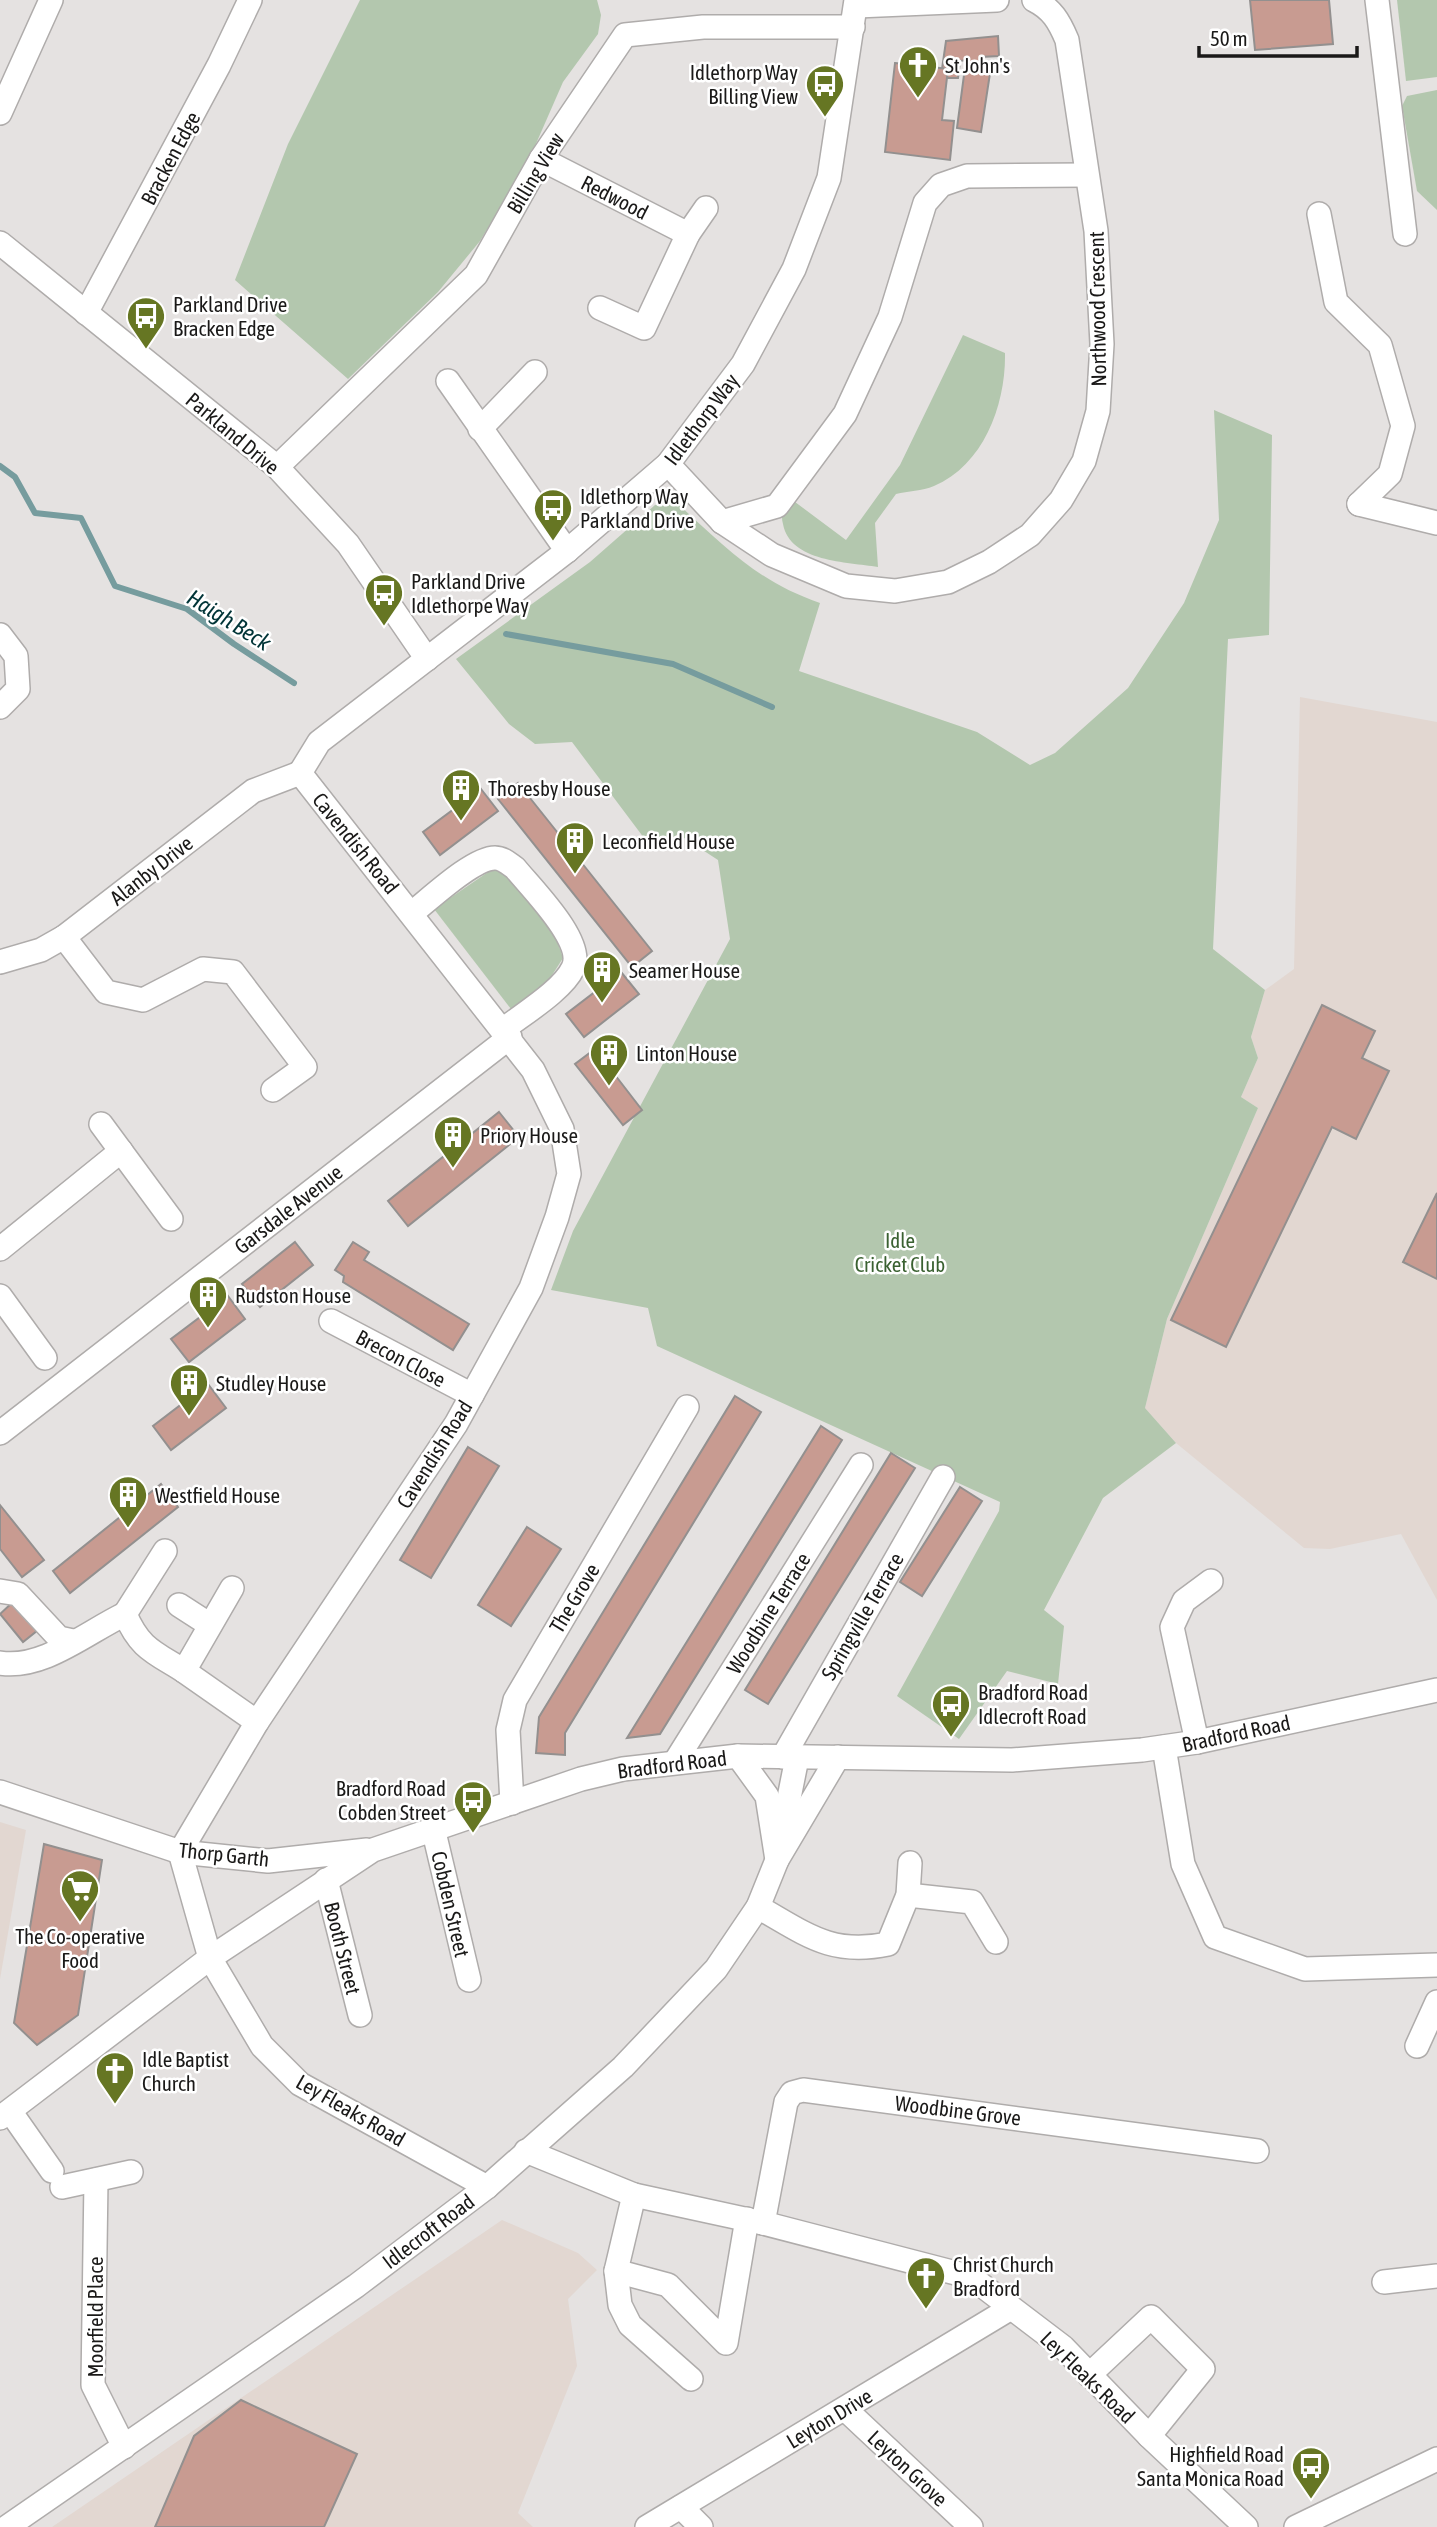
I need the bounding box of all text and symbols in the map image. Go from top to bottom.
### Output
scale bar [1199,14,1356,58]
text: 50 m [1210,26,1248,50]
church icon: St John's [897,44,939,99]
place label: St John's [945,53,1010,77]
place label: Idlethorp Way Billing View [690,60,798,108]
bus stop icon: Idlethorp Way Billing View [804,63,846,118]
street label: Bracken Edge [136,107,204,209]
street label: Billing View [502,128,569,218]
street label: Redwood [578,170,652,224]
street label: Northwood Crescent [1084,231,1110,387]
place label: Parkland Drive Bracken Edge [173,292,287,340]
bus stop icon: Parkland Drive Bracken Edge [125,295,167,350]
street label: Idlethorp Way [659,368,743,469]
street label: Parkland Drive [182,387,284,479]
place label: Idlethorp Way Parkland Drive [580,484,694,532]
bus stop icon: Idlethorp Way Parkland Drive [532,487,574,542]
place label: Parkland Drive Idlethorpe Way [411,569,529,617]
bus stop icon: Parkland Drive Idlethorpe Way [363,572,405,627]
water label: Haigh Beck [182,584,276,656]
building icon: Thoresby House [440,767,482,822]
place label: Thoresby House [488,776,610,800]
street label: Cavendish Road [308,788,404,898]
building icon: Leconfield House [554,820,596,875]
place label: Leconfield House [602,829,735,853]
street label: Alanby Drive [105,830,197,910]
building icon: Seamer House [581,949,623,1004]
place label: Seamer House [629,958,740,982]
building icon: Linton House [588,1032,630,1087]
place label: Linton House [636,1041,737,1065]
building icon: Priory House [432,1114,474,1169]
place label: Priory House [480,1123,578,1147]
street label: Garsdale Avenue [229,1159,347,1259]
park label: Idle Cricket Club [855,1228,945,1276]
building icon: Rudston House [187,1274,229,1329]
place label: Rudston House [235,1283,351,1307]
street label: Brecon Close [352,1324,450,1392]
building icon: Studley House [168,1362,210,1417]
place label: Studley House [216,1371,326,1395]
street label: Cavendish Road [391,1396,477,1512]
building icon: Westfield House [107,1474,149,1529]
place label: Westfield House [155,1483,280,1507]
street label: Woodbine Terrace [721,1548,815,1678]
street label: Springville Terrace [816,1548,908,1684]
street label: The Grove [544,1559,604,1637]
place label: Bradford Road Idlecroft Road [978,1680,1088,1728]
bus stop icon: Bradford Road Idlecroft Road [930,1683,972,1738]
street label: Bradford Road [1180,1710,1292,1756]
street label: Bradford Road [616,1745,728,1783]
place label: Bradford Road Cobden Street [336,1776,446,1824]
bus stop icon: Bradford Road Cobden Street [452,1779,494,1834]
street label: Thorp Garth [177,1837,271,1871]
street label: Cobden Street [427,1849,475,1959]
supermarket icon: The Co-operative Food [59,1868,101,1923]
street label: Booth Street [320,1899,366,1997]
place label: The Co-operative Food [15,1924,145,1972]
place label: Idle Baptist Church [142,2047,229,2095]
church icon: Idle Baptist Church [94,2050,136,2105]
street label: Ley Fleaks Road [292,2069,410,2151]
street label: Woodbine Grove [894,2090,1022,2130]
street label: Idlecroft Road [377,2189,479,2273]
place label: Christ Church Bradford [953,2252,1054,2300]
church icon: Christ Church Bradford [905,2255,947,2310]
street label: Moorfield Place [83,2256,107,2378]
street label: Ley Fleaks Road [1036,2326,1140,2428]
street label: Leyton Drive [782,2383,876,2453]
street label: Leyton Grove [863,2425,953,2511]
place label: Highfield Road Santa Monica Road [1137,2442,1284,2490]
bus stop icon: Highfield Road Santa Monica Road [1290,2445,1332,2500]

